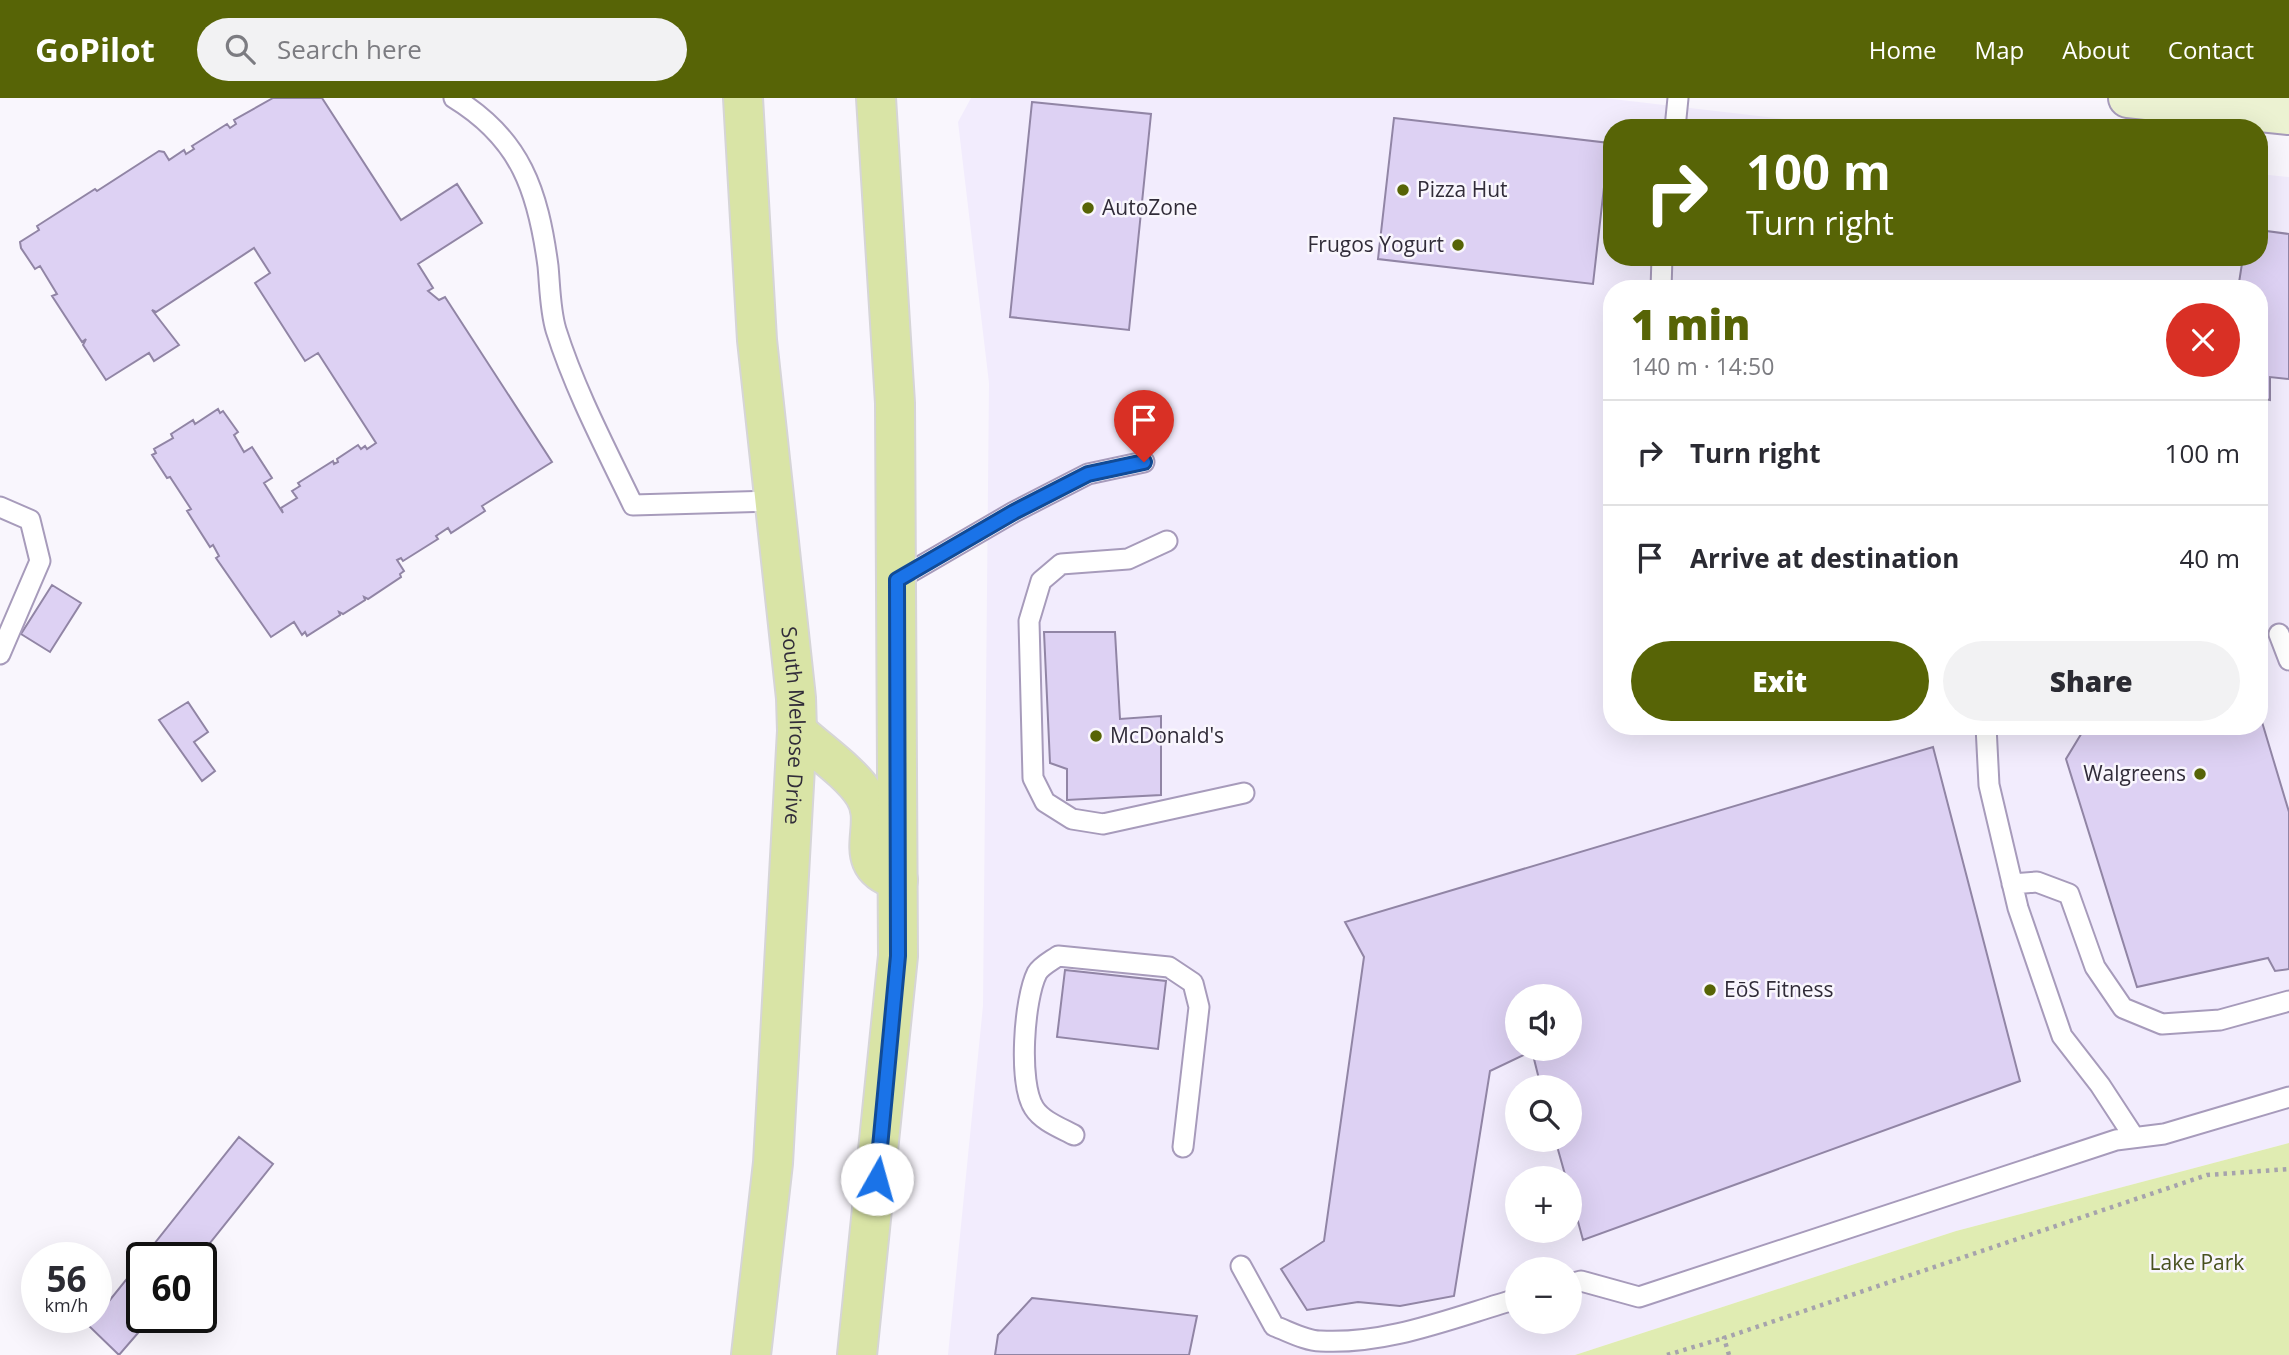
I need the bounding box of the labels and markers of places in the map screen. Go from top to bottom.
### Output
place label: Pizza Hut [1417,175,1508,203]
marker: Pizza Hut [1395,182,1411,198]
place label: AutoZone [1102,193,1198,221]
marker: AutoZone [1080,200,1096,216]
place label: Frugos Yogurt [1307,230,1444,258]
marker: Frugos Yogurt [1450,237,1466,253]
pin [1114,390,1174,462]
place label: McDonald's [1110,721,1224,749]
marker: McDonald's [1088,728,1104,744]
place label: Walgreens [2083,759,2186,787]
marker: Walgreens [2192,766,2208,782]
place label: EōS Fitness [1724,975,1834,1003]
marker: EōS Fitness [1702,982,1718,998]

